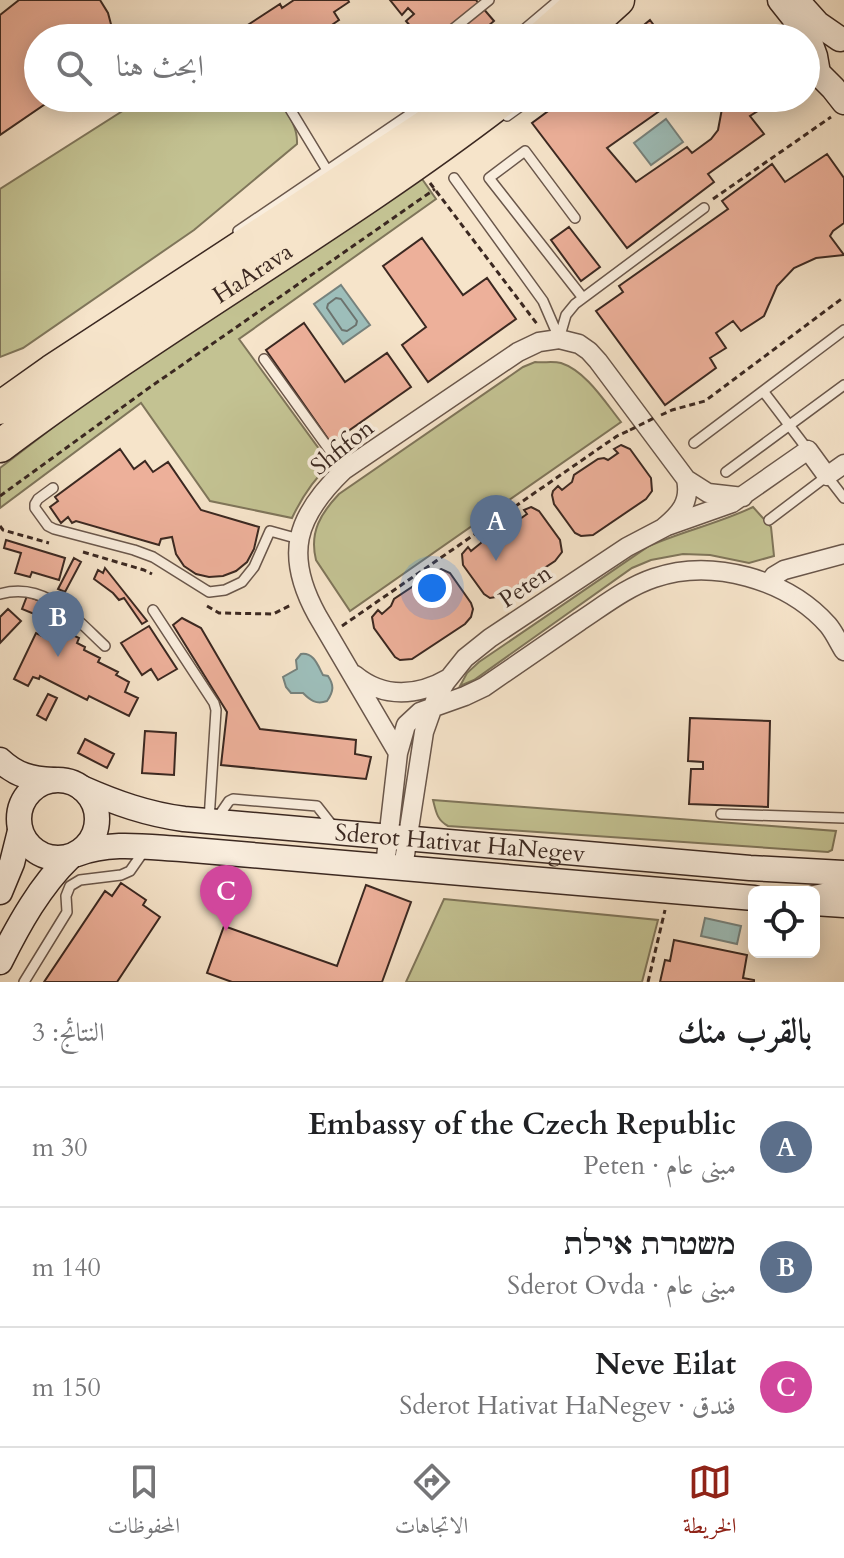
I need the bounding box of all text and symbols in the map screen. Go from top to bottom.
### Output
search box [24,24,820,112]
icon: search [52,46,96,90]
text: ابحث هنا [116,46,204,87]
street label: HaArava [206,235,300,312]
street label: Shfifon [304,411,381,483]
pin: A [470,495,522,561]
street label: Peten [492,557,559,616]
your location [412,568,452,608]
pin: B [32,591,84,657]
street label: Sderot Hativat HaNegev [333,816,587,871]
pin: C [200,865,252,931]
map controls [748,886,820,958]
button: locate [748,886,820,958]
text: بالقرب منك [677,1008,812,1054]
text: النتائج: 3 [32,1015,105,1050]
text: Embassy of the Czech Republic [308,1104,736,1145]
text: 30 m [32,1130,88,1165]
text: A [776,1130,796,1165]
text: مبنى عام · Peten [583,1148,736,1183]
text: משטרת אילת [564,1224,736,1265]
text: 140 m [32,1250,101,1285]
text: B [777,1250,795,1285]
text: مبنى عام · Sderot Ovda [507,1268,736,1303]
text: Neve Eilat [595,1344,736,1385]
text: 150 m [32,1370,101,1405]
text: C [776,1370,796,1405]
text: فندق · Sderot Hativat HaNegev [399,1388,736,1423]
tab: المحفوظات [107,1460,180,1547]
tab: الاتجاهات [395,1460,468,1547]
tab: الخريطة [683,1460,737,1547]

